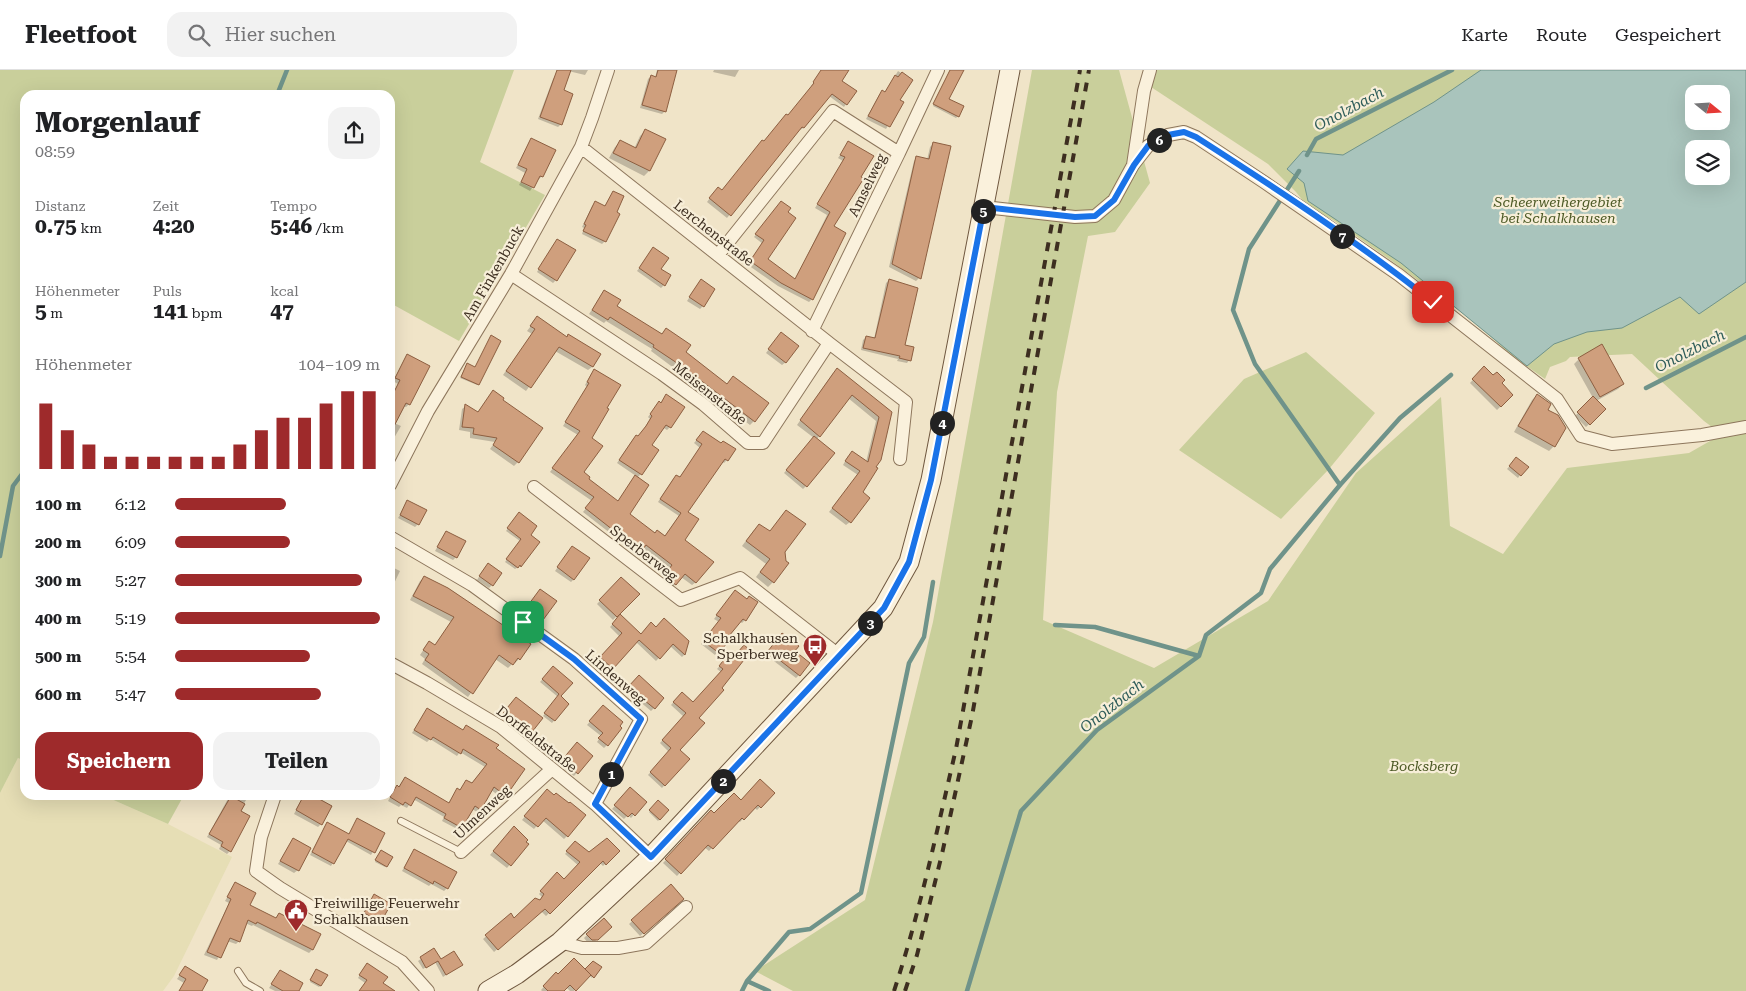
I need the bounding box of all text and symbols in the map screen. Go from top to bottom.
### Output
search box [167,12,517,57]
text: Fleetfoot [25,21,137,49]
icon: search [185,21,213,49]
text: Hier suchen [225,23,336,46]
text: Karte [1461,24,1508,45]
text: Route [1536,24,1587,45]
text: Gespeichert [1615,24,1721,45]
water label: Onolzbach [1311,83,1387,135]
north arrow [1685,85,1730,130]
map controls [1685,85,1730,185]
text: Morgenlauf [35,106,200,139]
button: share [328,107,380,159]
pin: 6 [1146,128,1172,152]
text: 6 [1156,132,1163,148]
button: layers [1685,140,1730,185]
text: 08:59 [35,142,75,161]
street label: Amselweg [845,151,889,219]
park label: Scheerweihergebiet bei Schalkhausen [1493,194,1623,226]
street label: Lerchenstraße [671,197,757,269]
text: Distanz [35,198,85,214]
text: Zeit [153,198,179,214]
text: Tempo [270,198,317,214]
pin: 5 [970,198,996,224]
text: 5 [980,203,987,219]
text: 0.75 [35,214,77,238]
text: 4:20 [153,214,195,238]
text: 5:46 [270,214,312,238]
text: km [77,220,102,236]
text: /km [312,220,344,236]
street label: Am Finkenbuck [459,222,527,323]
pin: 7 [1330,224,1354,248]
text: 7 [1339,228,1346,244]
pin [1412,281,1454,323]
text: Höhenmeter [35,283,120,299]
text: Puls [153,283,182,299]
text: kcal [270,283,299,299]
icon: check [1419,288,1447,316]
text: 5 [35,299,47,323]
text: 141 [153,299,188,323]
text: 47 [270,299,294,323]
text: m [47,305,63,321]
text: bpm [188,305,222,321]
water label: Onolzbach [1652,326,1728,376]
text: Höhenmeter [35,355,132,374]
text: 104–109 m [298,355,380,374]
street label: Meisenstraße [670,358,750,428]
pin: 4 [930,410,954,436]
text: 4 [939,415,946,431]
text: 100 m [35,495,81,514]
text: 6:12 [115,495,146,514]
street label: Sperberweg [607,522,681,584]
text: 200 m [35,533,81,552]
text: 6:09 [115,533,146,552]
text: 300 m [35,571,81,590]
text: 5:27 [115,571,146,590]
pin [502,601,544,643]
icon: arrive [509,608,537,636]
text: 400 m [35,609,81,628]
text: 5:19 [115,609,146,628]
pin: 3 [858,610,882,636]
text: 3 [867,615,874,631]
place label: Schalkhausen Sperberweg [703,630,798,662]
bus stop icon: Schalkhausen Sperberweg [802,633,828,667]
street label: Lindenweg [583,646,649,708]
text: 500 m [35,647,81,666]
text: 5:54 [115,647,146,666]
water label: Onolzbach [1076,675,1148,737]
text: 600 m [35,685,81,704]
text: 5:47 [115,685,146,704]
street label: Dorffeldstraße [494,703,581,776]
button: Speichern [35,732,203,790]
button: Teilen [213,732,380,790]
park label: Bocksberg [1389,758,1458,774]
pin: 1 [598,762,624,786]
text: 1 [608,766,615,782]
pin: 2 [710,768,736,794]
text: 2 [720,773,727,789]
street label: Ulmenweg [450,782,514,842]
place label: Freiwillige Feuerwehr Schalkhausen [314,895,460,927]
public building icon: Freiwillige Feuerwehr Schalkhausen [283,898,309,932]

